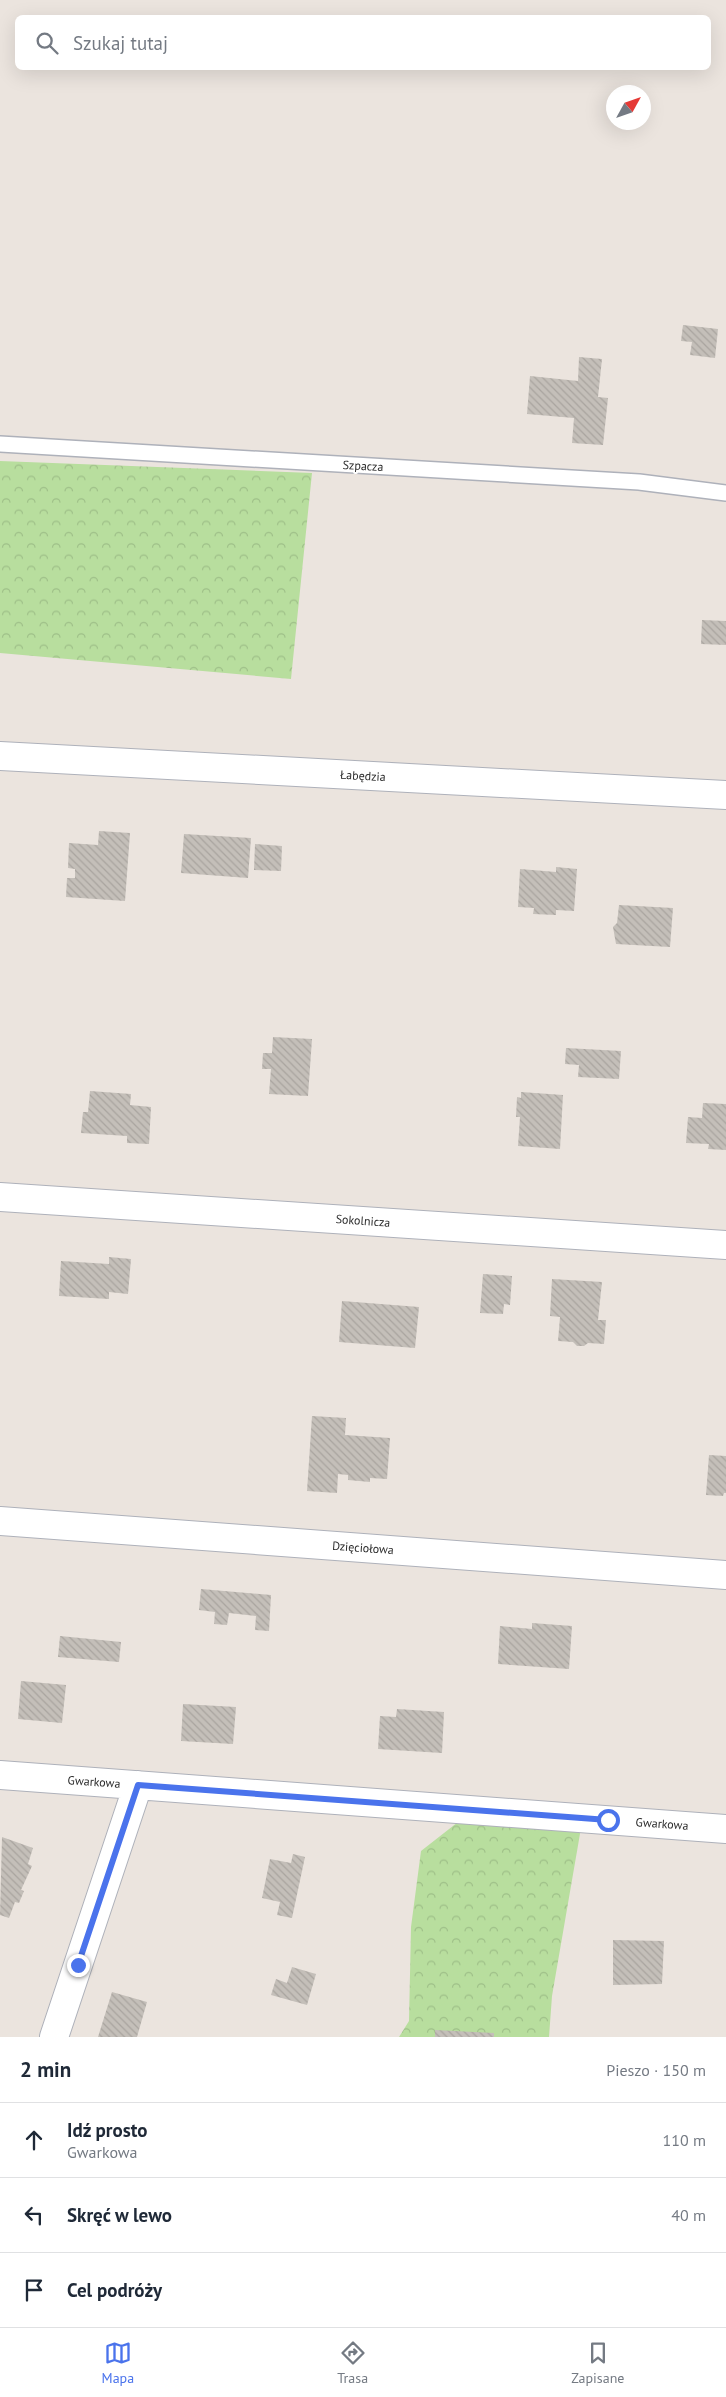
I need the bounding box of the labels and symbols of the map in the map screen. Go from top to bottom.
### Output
north arrow [606,85,651,130]
street label: Szpacza [342,457,384,474]
street label: Łabędzia [340,767,386,784]
street label: Sokolnicza [335,1211,391,1230]
street label: Dzięciołowa [332,1538,394,1557]
street label: Gwarkowa [67,1772,121,1791]
route start [597,1809,620,1832]
street label: Gwarkowa [635,1814,689,1833]
route end [67,1954,90,1977]

